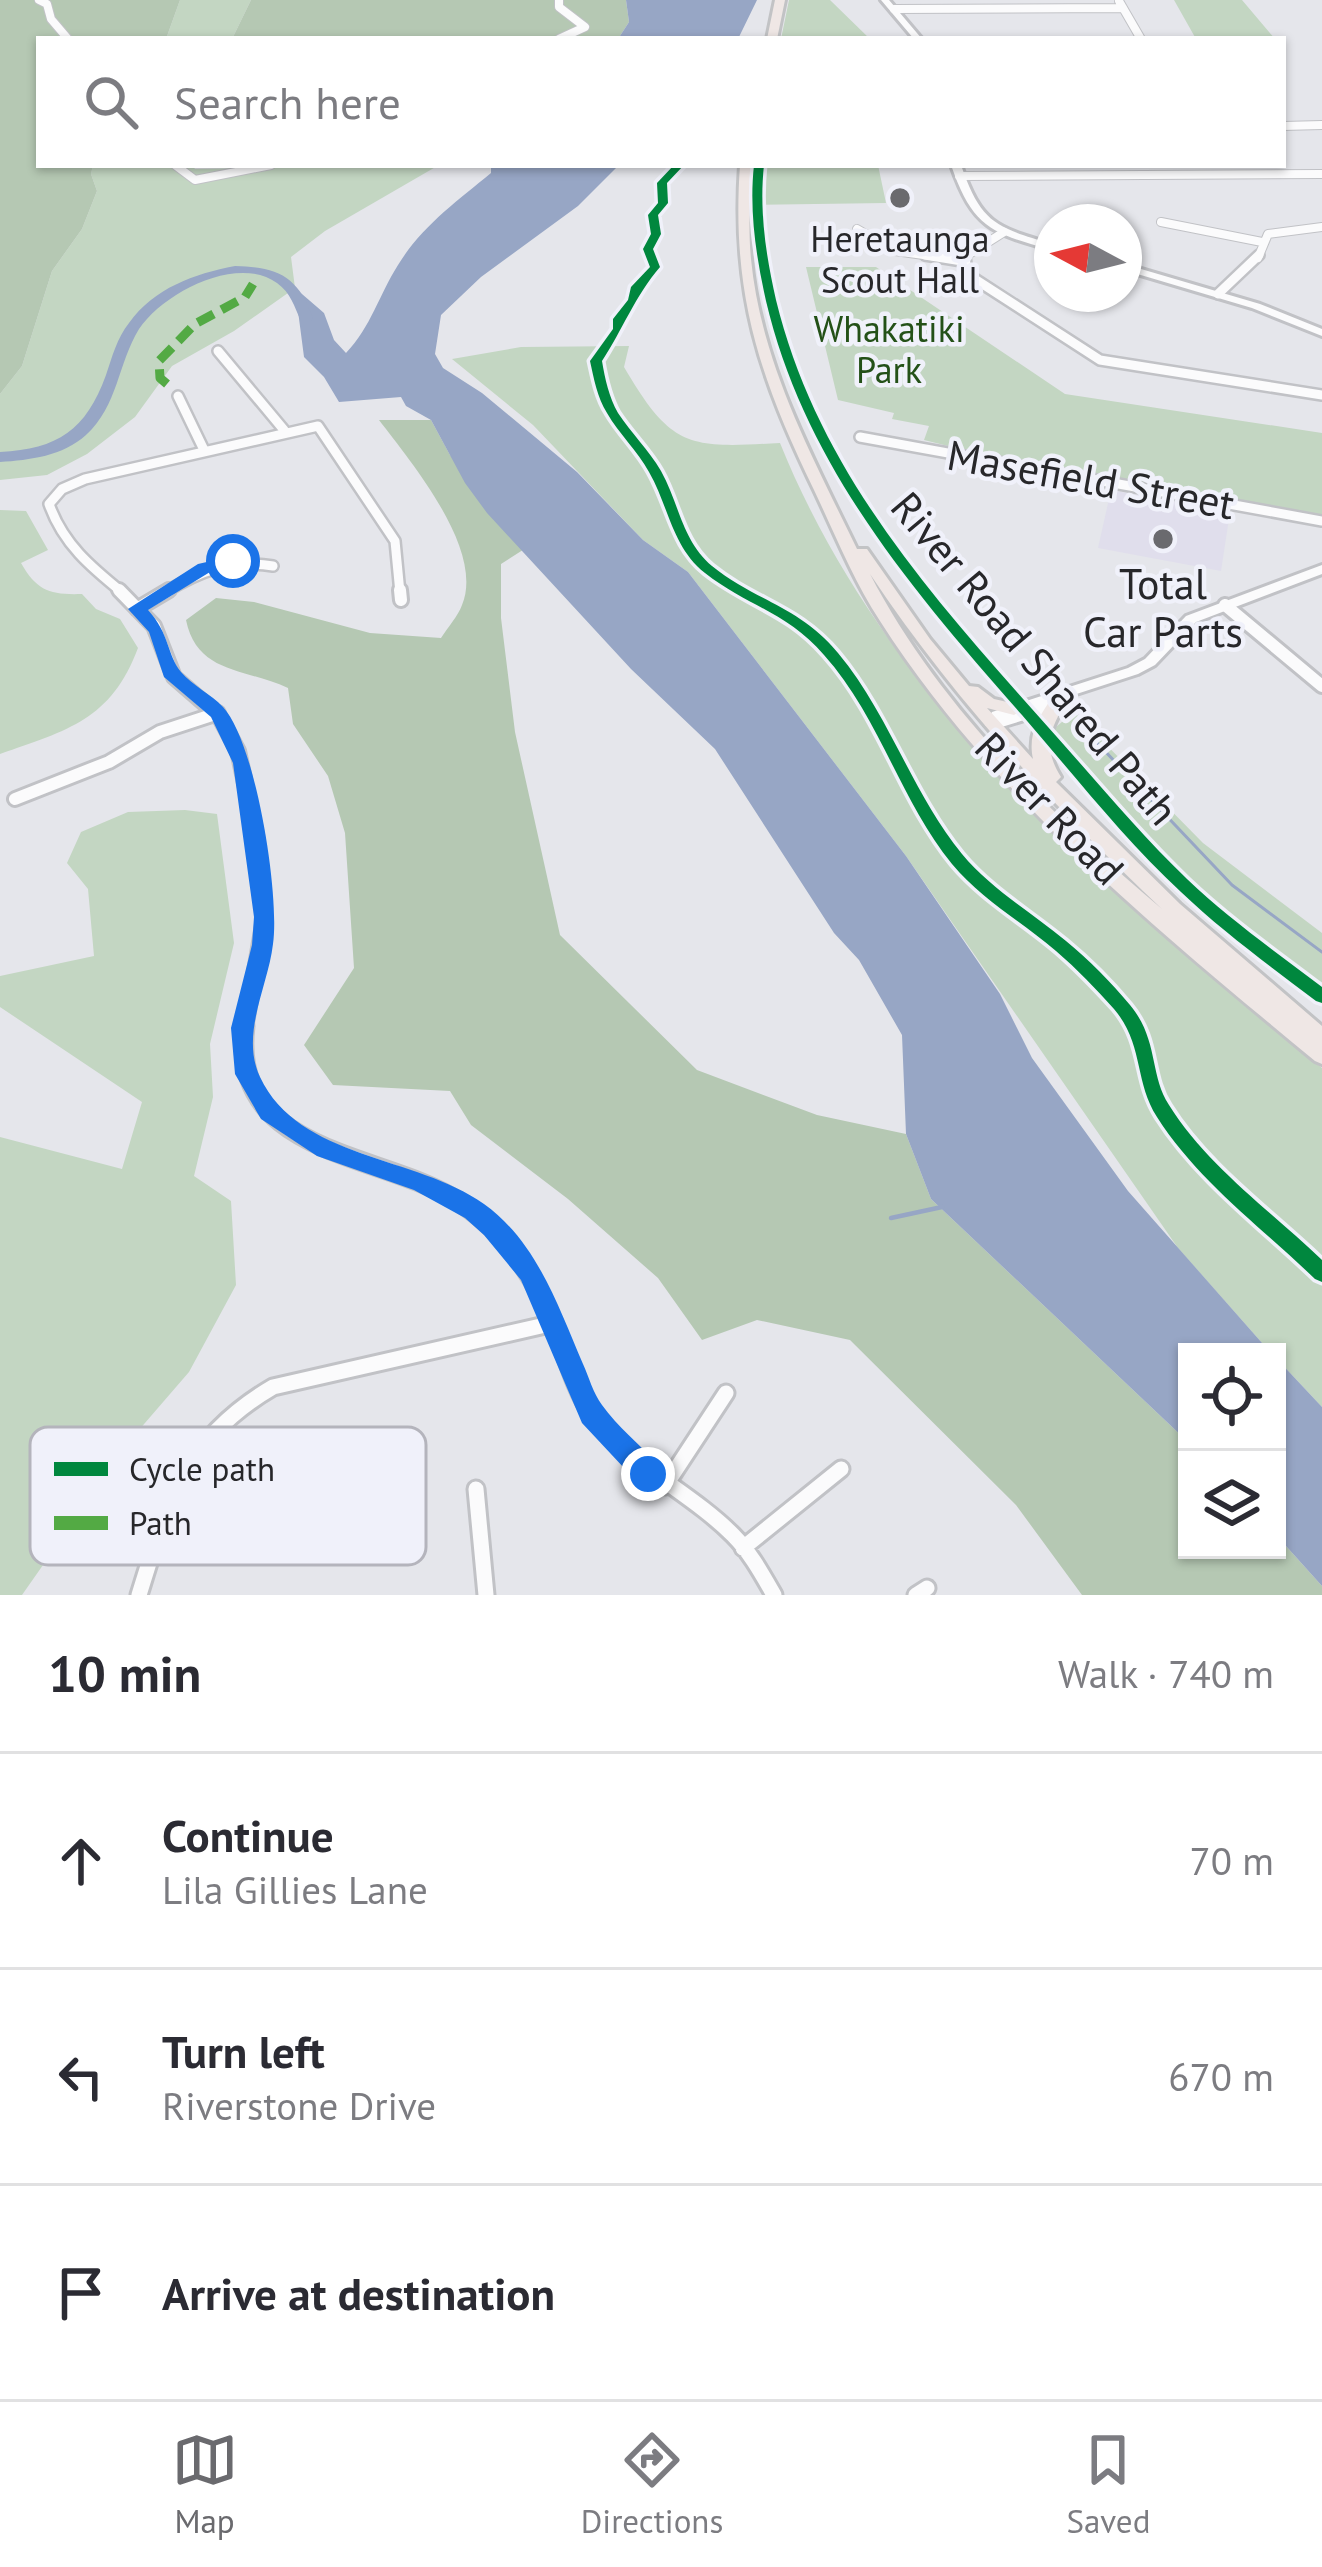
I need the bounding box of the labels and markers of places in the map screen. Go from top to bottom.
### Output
marker: Heretaunga Scout Hall [887,185,913,211]
place label: Heretaunga Scout Hall [810,215,990,303]
marker: Total Car Parts [1150,526,1176,552]
place label: Total Car Parts [1083,556,1243,659]

